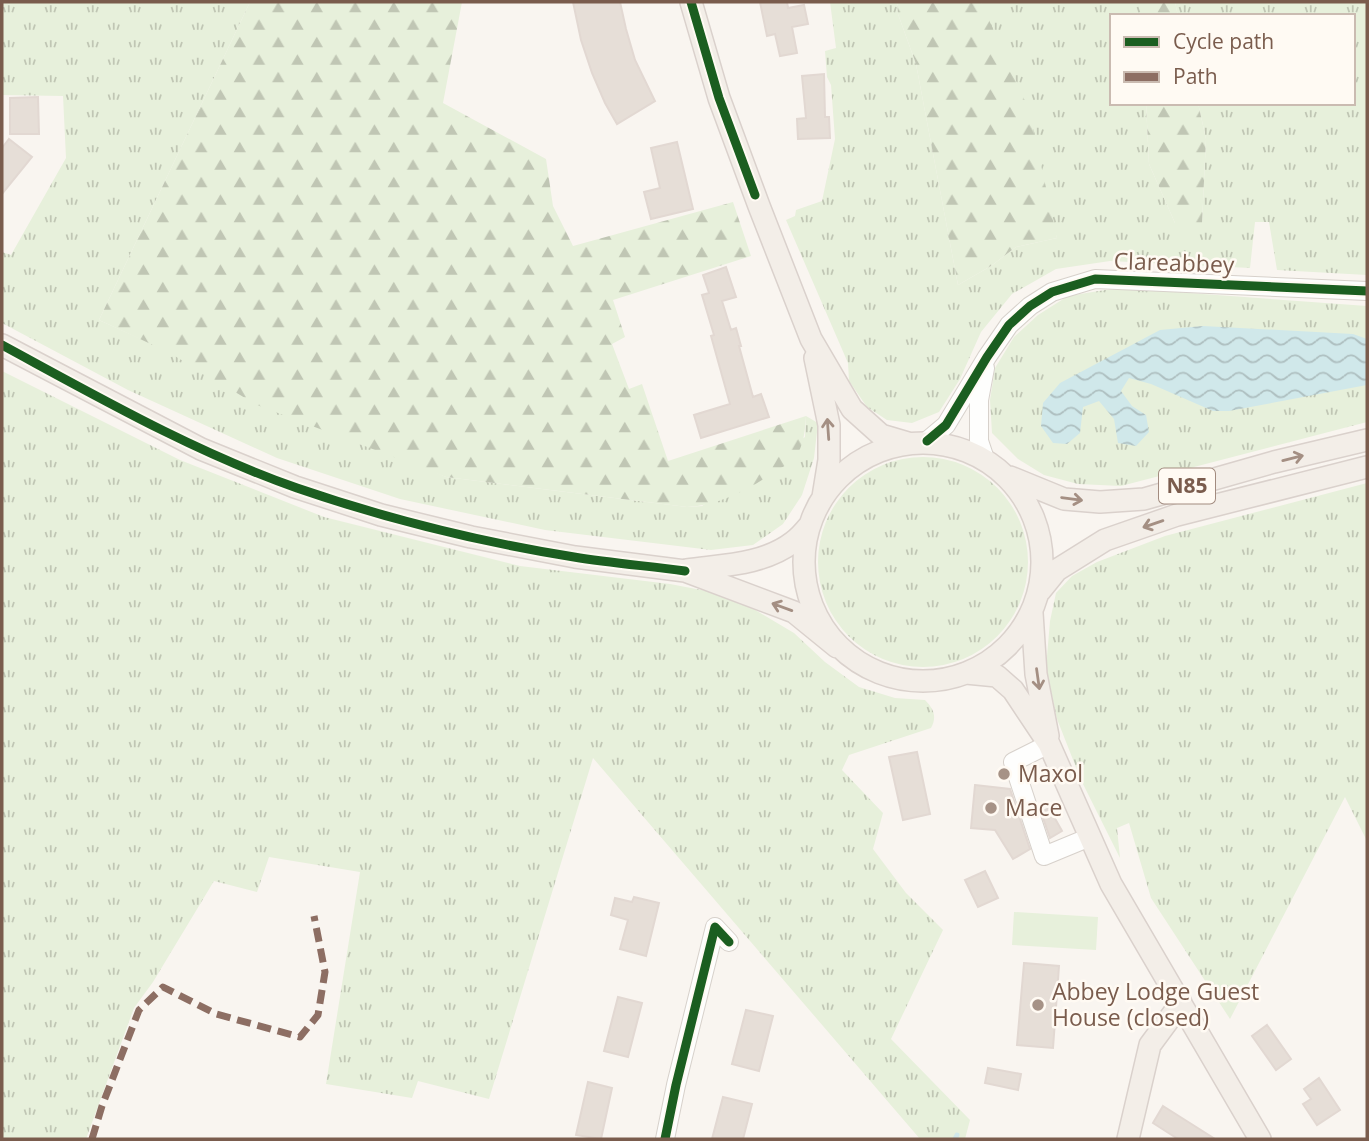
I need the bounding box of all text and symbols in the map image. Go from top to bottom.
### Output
legend [1110,14,1355,105]
text: Cycle path [1173,27,1274,55]
text: Path [1173,62,1218,90]
street label: Clareabbey [1113,244,1235,280]
one-way arrow [822,418,835,441]
one-way arrow [1282,451,1304,464]
road number: N85 [1159,468,1215,504]
one-way arrow [1060,493,1083,506]
one-way arrow [1143,519,1165,531]
one-way arrow [772,600,794,612]
one-way arrow [1031,667,1044,690]
place label: Maxol [1018,757,1083,789]
marker: Maxol [996,766,1012,782]
place label: Mace [1005,791,1062,823]
marker: Mace [983,800,999,816]
place label: Abbey Lodge Guest House (closed) [1052,975,1259,1033]
marker: Abbey Lodge Guest House (closed) [1030,997,1046,1013]

